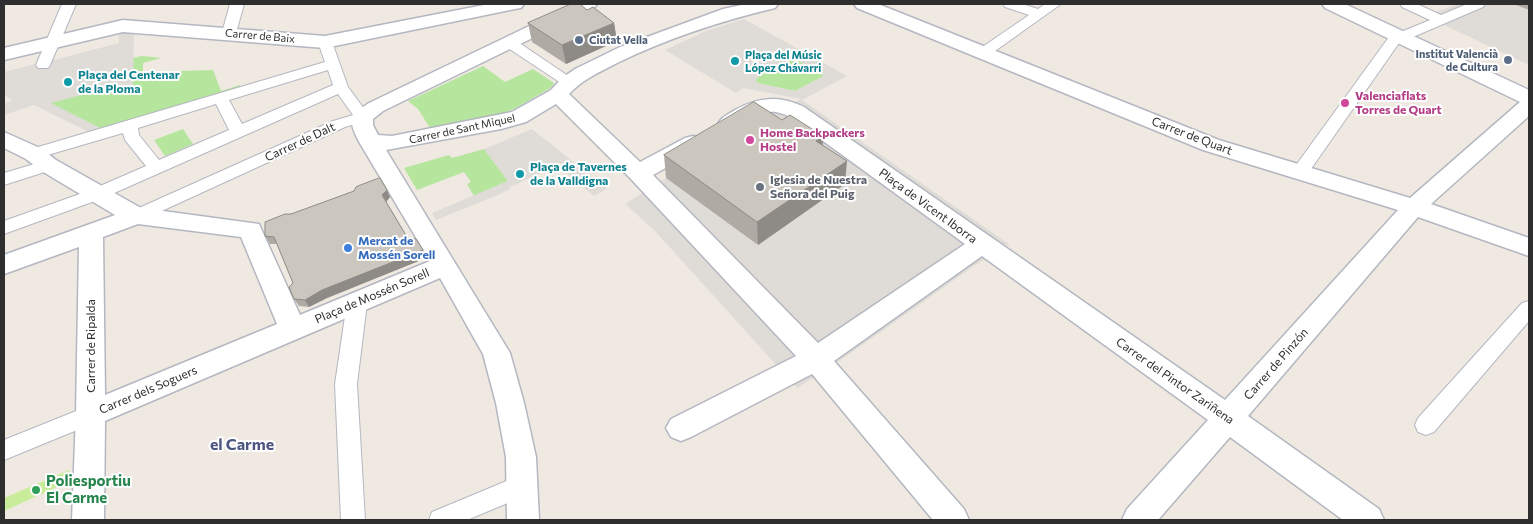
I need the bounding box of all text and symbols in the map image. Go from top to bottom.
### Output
street label: Carrer de Baix [225,26,295,46]
place label: Ciutat Vella [589,33,648,47]
marker: Ciutat Vella [573,34,585,46]
place label: Institut Valencià de Cultura [1415,47,1498,73]
place label: Plaça del Músic López Chávarri [745,48,822,74]
marker: Institut Valencià de Cultura [1502,54,1514,66]
marker: Plaça del Músic López Chávarri [729,55,741,67]
place label: Plaça del Centenar de la Ploma [78,68,180,96]
marker: Plaça del Centenar de la Ploma [62,76,74,88]
place label: Valenciaflats Torres de Quart [1355,89,1442,117]
marker: Valenciaflats Torres de Quart [1339,97,1351,109]
street label: Carrer de Sant Miquel [408,111,516,147]
street label: Carrer de Quart [1150,114,1234,158]
street label: Carrer de Dalt [263,119,337,165]
place label: Home Backpackers Hostel [760,126,865,154]
marker: Home Backpackers Hostel [744,134,756,146]
place label: Plaça de Tavernes de la Valldigna [530,160,627,188]
street label: Plaça de Vicent Iborra [876,166,980,246]
marker: Plaça de Tavernes de la Valldigna [514,168,526,180]
place label: Iglesia de Nuestra Señora del Puig [770,173,867,201]
marker: Iglesia de Nuestra Señora del Puig [754,181,766,193]
place label: Mercat de Mossén Sorell [358,234,435,262]
marker: Mercat de Mossén Sorell [342,242,354,254]
street label: Plaça de Mossén Sorell [313,265,431,327]
street label: Carrer de Ripalda [84,299,98,393]
street label: Carrer de Pinzón [1241,325,1311,403]
street label: Carrer del Pintor Zariñena [1113,335,1237,427]
street label: Carrer dels Soguers [97,363,199,417]
district label: el Carme [210,435,274,455]
place label: Poliesportiu El Carme [46,472,131,507]
marker: Poliesportiu El Carme [30,484,42,496]

